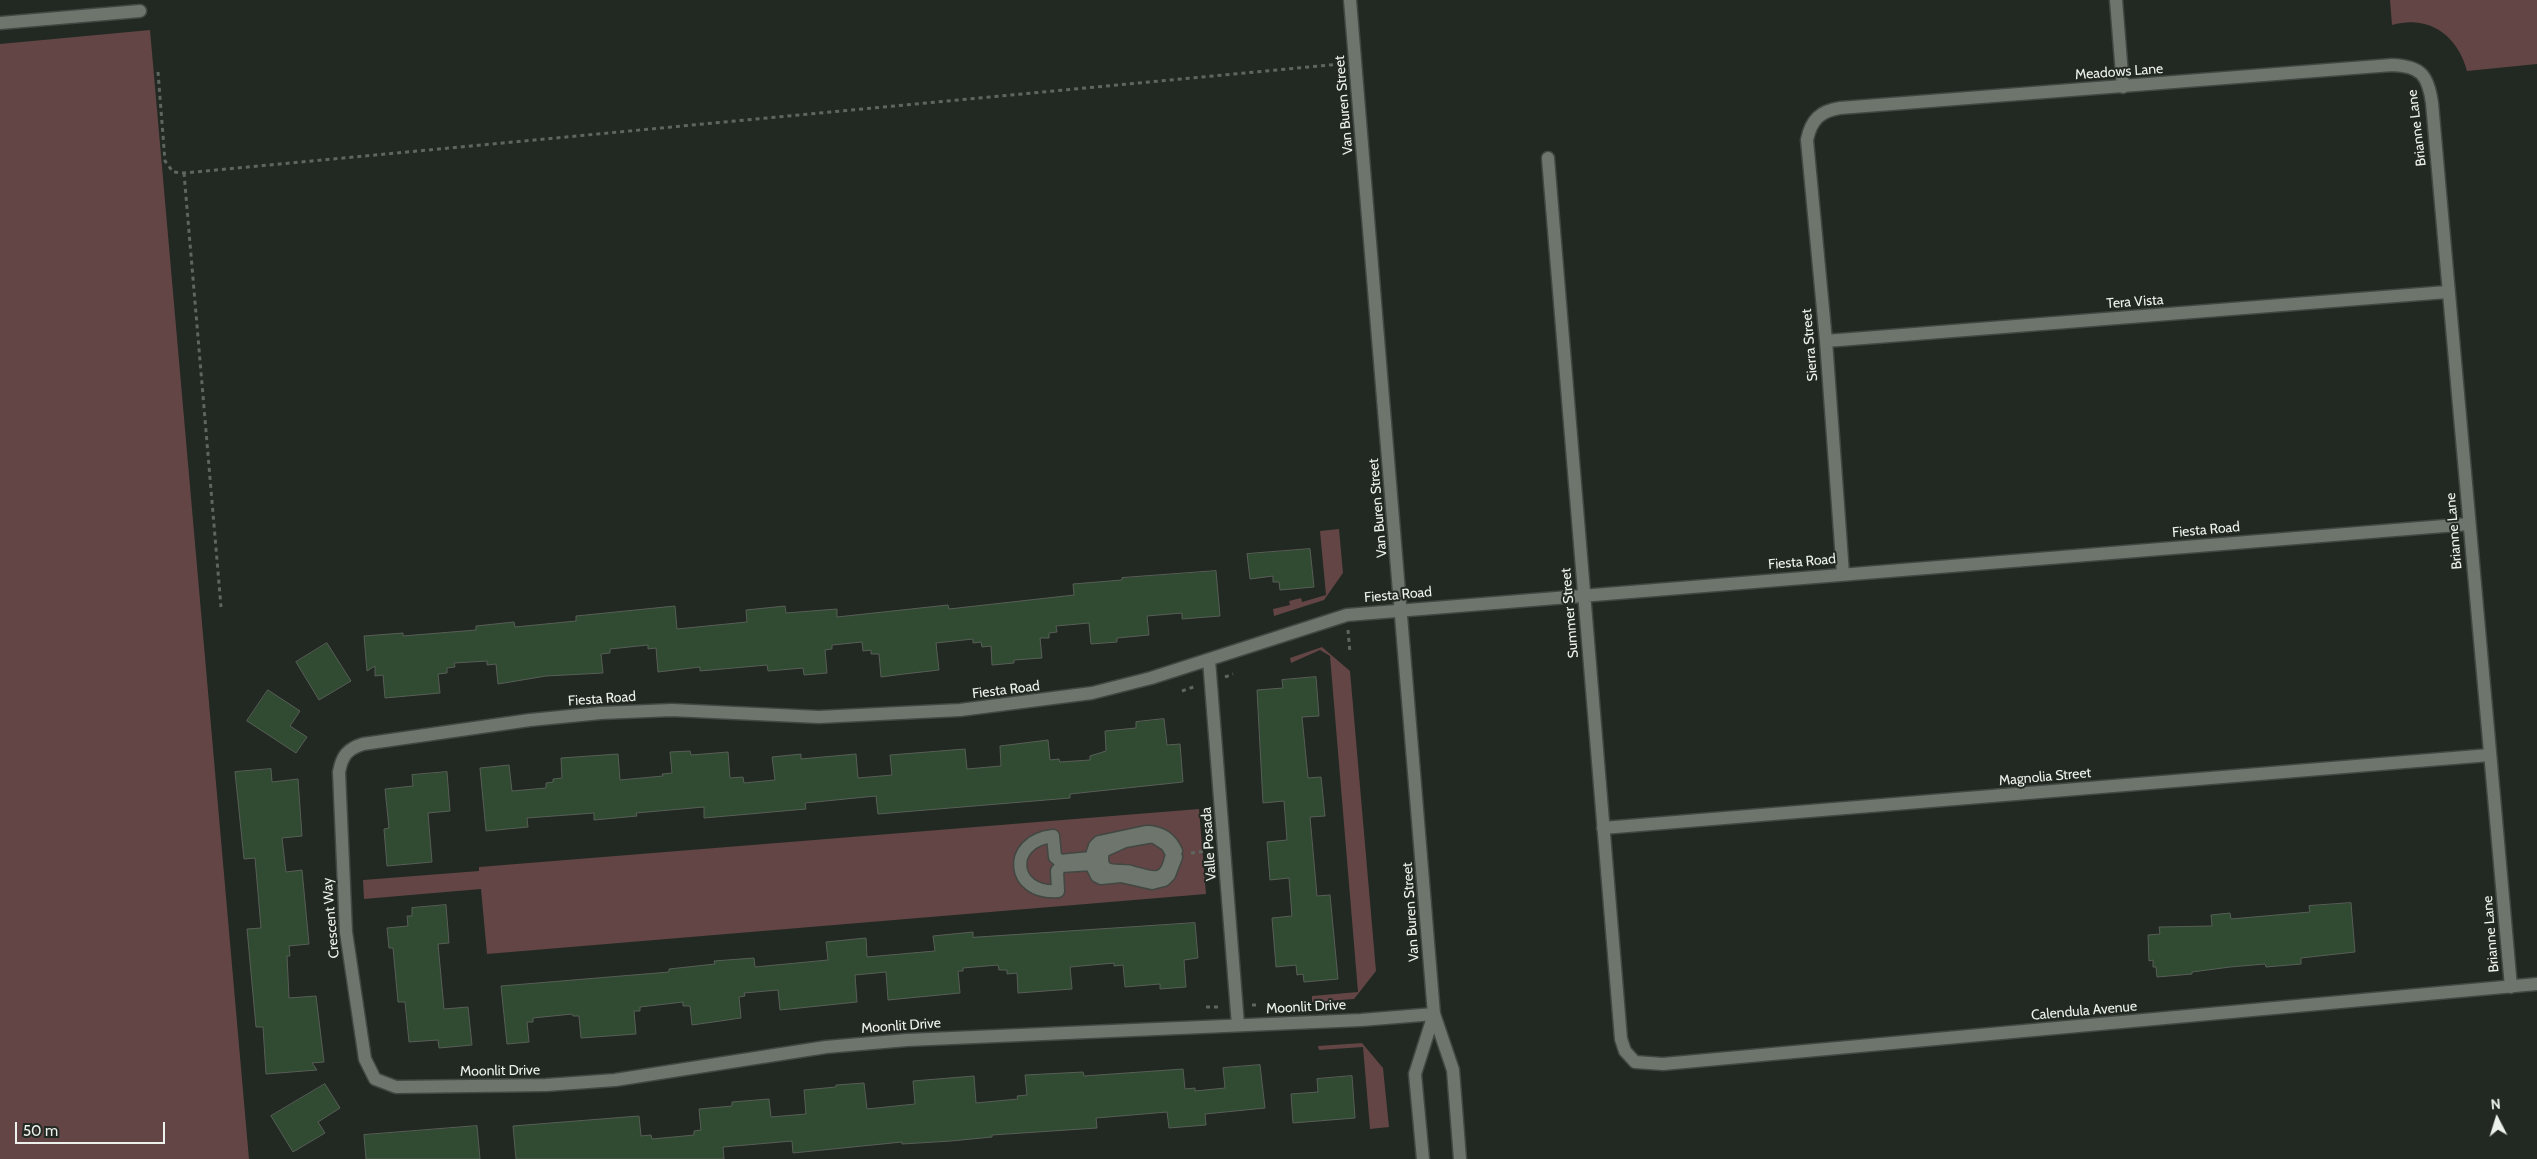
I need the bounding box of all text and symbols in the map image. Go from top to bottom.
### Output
street label: Van Buren Street [1331,55,1357,155]
street label: Meadows Lane [2074,61,2164,83]
street label: Brianne Lane [2404,89,2430,167]
street label: Tera Vista [2106,292,2164,312]
street label: Sierra Street [1798,308,1822,382]
street label: Van Buren Street [1365,458,1391,558]
street label: Brianne Lane [2442,492,2466,570]
street label: Fiesta Road [2171,519,2241,541]
street label: Fiesta Road [1767,551,1837,573]
street label: Summer Street [1558,567,1582,659]
street label: Fiesta Road [1363,584,1433,606]
street label: Fiesta Road [971,678,1041,702]
street label: Fiesta Road [567,688,637,710]
street label: Magnolia Street [1998,765,2092,789]
street label: Valle Posada [1198,806,1220,882]
street label: Van Buren Street [1399,862,1423,962]
street label: Crescent Way [319,877,343,959]
street label: Brianne Lane [2479,895,2503,973]
street label: Moonlit Drive [1266,997,1346,1017]
street label: Calendula Avenue [2030,998,2138,1024]
street label: Moonlit Drive [861,1015,941,1037]
street label: Moonlit Drive [460,1062,540,1080]
north arrow [2472,1094,2522,1144]
text: N [2490,1095,2501,1113]
scale bar [18,1112,168,1144]
text: 50 m [23,1122,58,1140]

